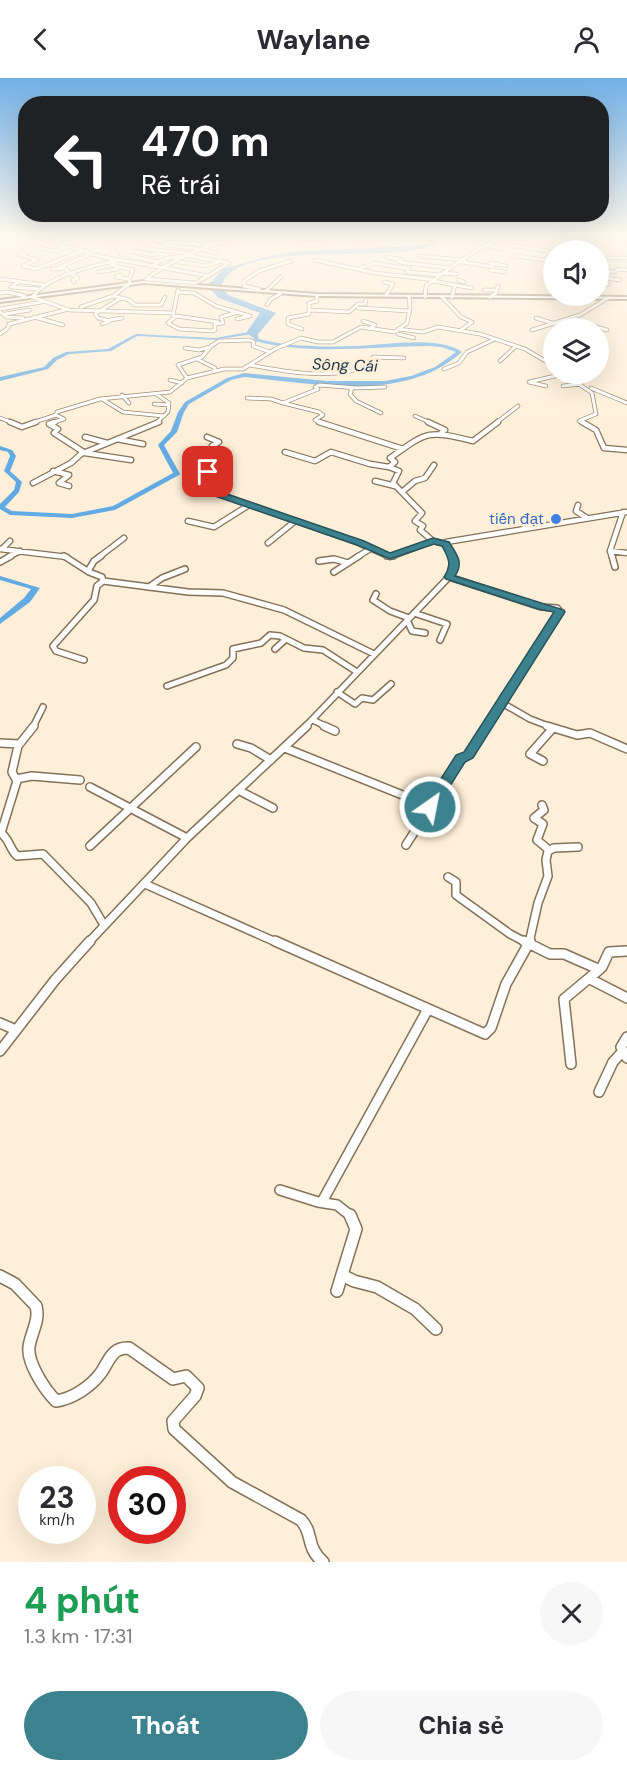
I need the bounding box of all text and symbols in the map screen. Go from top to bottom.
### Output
text: Waylane [256,22,371,57]
icon: back [24,23,57,56]
icon: person [570,23,603,56]
text: 470 m [141,114,270,169]
icon: left [42,120,120,198]
text: Rẽ trái [141,167,221,202]
map controls [543,240,609,384]
button: sound [543,240,609,306]
button: layers [543,318,609,384]
water label: Sông Cái [312,353,379,377]
pin [182,446,233,497]
icon: arrive [191,455,224,488]
place label: tiến đạt [489,509,544,529]
marker: tiến đạt [549,512,563,526]
position arrow [398,775,462,839]
speed limit sign: 30 [108,1466,186,1544]
text: 23 [39,1478,75,1517]
text: km/h [39,1510,75,1530]
text: 4 phút [24,1577,140,1624]
button: close [540,1582,603,1645]
text: 1.3 km · 17:31 [24,1623,133,1649]
button: Thoát [24,1691,308,1760]
button: Chia sẻ [320,1691,603,1760]

